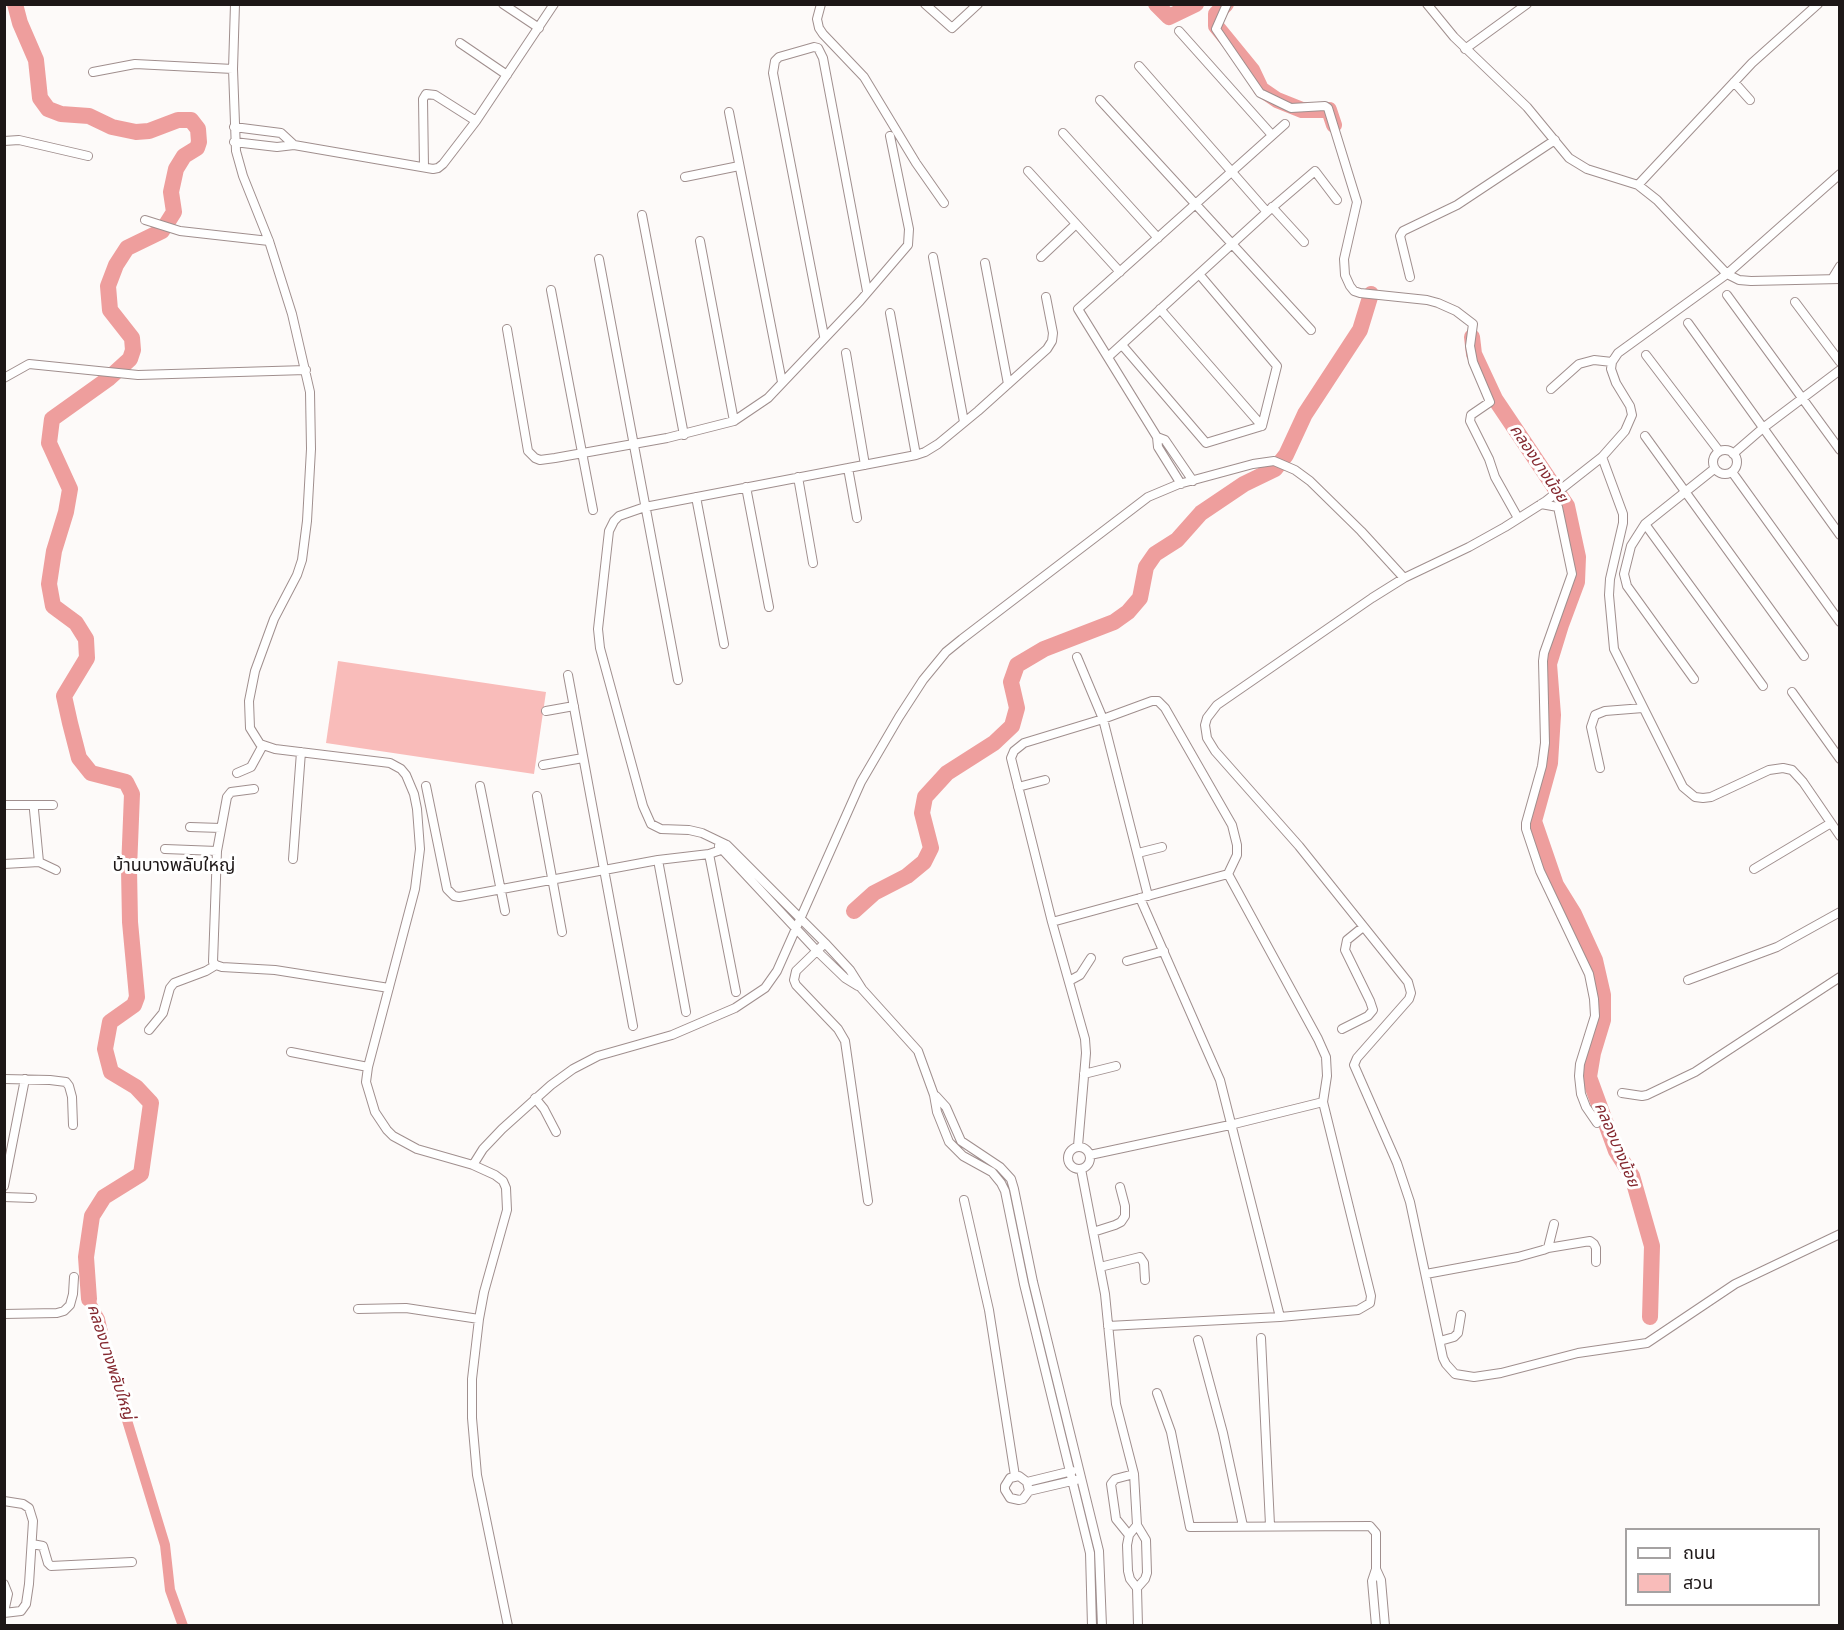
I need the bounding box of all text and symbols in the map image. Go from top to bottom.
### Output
water label: คลองบางน้อย [1505,421,1571,507]
district label: บ้านบางพลับใหญ่ [113,855,235,877]
water label: คลองบางน้อย [1590,1100,1642,1190]
water label: คลองบางพลับใหญ่ [82,1302,138,1422]
legend [1625,1528,1820,1606]
text: ถนน [1683,1542,1716,1563]
text: สวน [1683,1572,1713,1593]

